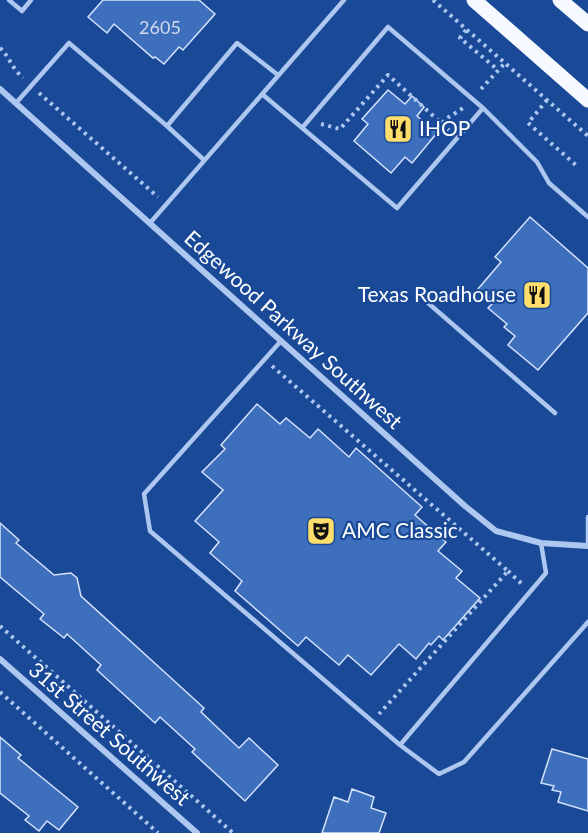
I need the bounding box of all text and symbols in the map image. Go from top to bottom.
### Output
house number: 2605 [139,16,181,38]
restaurant icon: IHOP [382,113,414,145]
place label: IHOP [419,115,470,140]
street label: Edgewood Parkway Southwest [180,225,408,433]
restaurant icon: Texas Roadhouse [521,279,553,311]
place label: Texas Roadhouse [358,281,516,306]
theatre icon: AMC Classic [305,515,337,547]
place label: AMC Classic [342,517,458,542]
street label: 31st Street Southwest [24,656,196,810]

